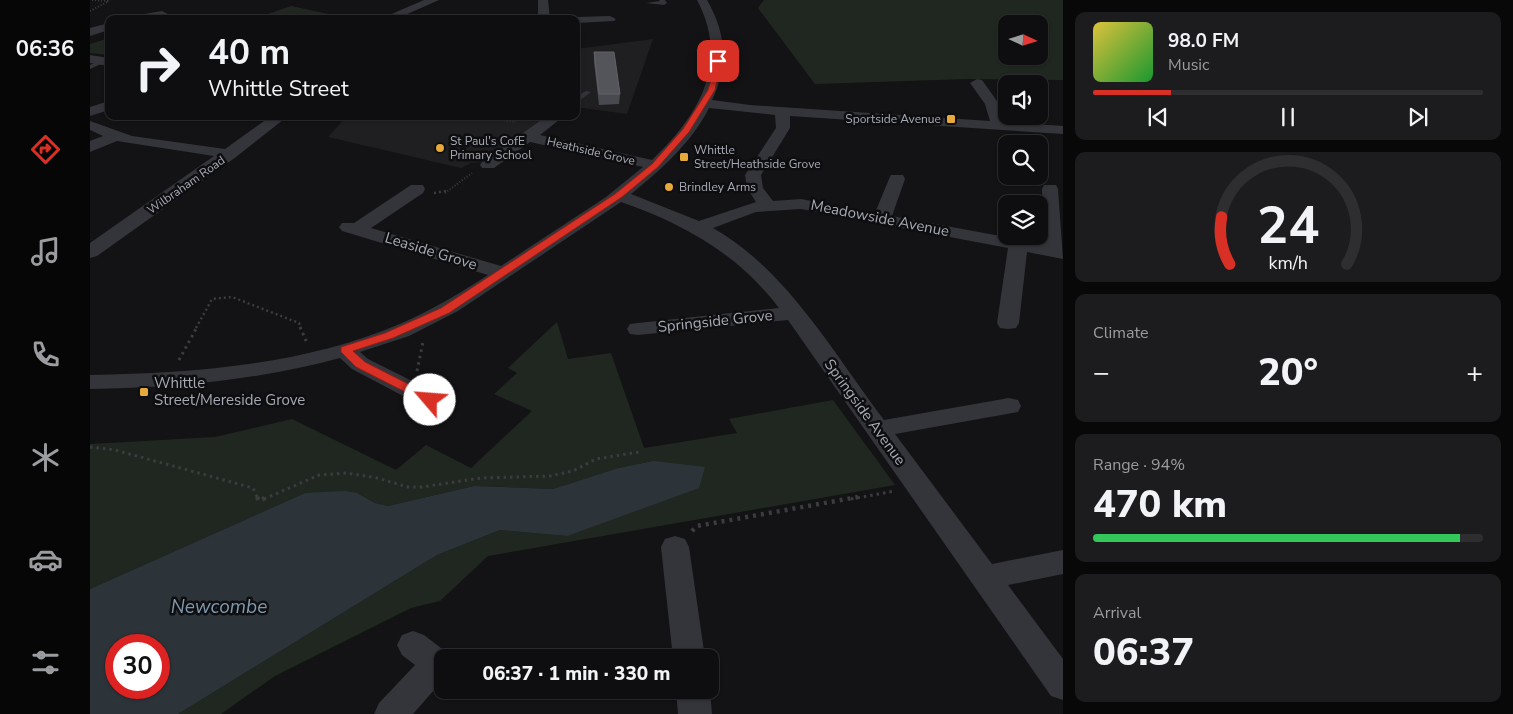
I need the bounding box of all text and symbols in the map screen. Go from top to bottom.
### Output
north arrow [998,15,1048,65]
map controls [998,15,1048,245]
text: 98.0 FM [1168,28,1239,54]
text: 40 m [208,29,290,76]
text: 06:36 [16,34,74,64]
icon: right [125,35,190,100]
pin [697,40,739,82]
icon: arrive [704,47,732,75]
text: Music [1168,54,1209,76]
text: Whittle Street [208,74,349,104]
button: sound [998,75,1048,125]
icon: previous [1144,103,1172,131]
icon: pause [1274,103,1302,131]
icon: next [1404,103,1432,131]
place label: Sportside Avenue [845,111,941,127]
marker: Sportside Avenue [945,113,957,125]
icon: directions [28,132,63,167]
place label: St Paul's CofE Primary School [450,133,532,163]
street label: Heathside Grove [545,133,637,169]
button: search [998,135,1048,185]
marker: St Paul's CofE Primary School [434,142,446,154]
place label: Whittle Street/Heathside Grove [694,142,821,172]
marker: Whittle Street/Heathside Grove [678,151,690,163]
street label: Wilbraham Road [144,152,228,218]
place label: Brindley Arms [679,179,756,195]
marker: Brindley Arms [663,181,675,193]
text: 24 [1257,190,1319,261]
street label: Meadowside Avenue [809,195,951,241]
button: layers [998,195,1048,245]
street label: Leaside Grove [383,228,479,274]
icon: music [28,234,63,269]
text: km/h [1268,251,1308,275]
street label: Springside Grove [657,305,773,337]
text: Climate [1093,322,1148,344]
icon: phone [28,337,63,372]
text: 20° [1258,347,1318,398]
text: − [1093,354,1110,392]
text: + [1466,354,1483,392]
street label: Springside Avenue [820,355,910,469]
place label: Whittle Street/Mereside Grove [154,373,305,410]
position arrow [403,373,455,425]
marker: Whittle Street/Mereside Grove [138,386,150,398]
icon: climate [28,440,63,475]
text: Range · 94% [1093,454,1185,476]
text: 470 km [1093,479,1227,530]
icon: car [28,542,63,577]
water label: Newcombe [171,594,267,620]
text: Arrival [1093,602,1141,624]
text: 06:37 [1093,627,1194,678]
speed limit sign: 30 [105,634,170,699]
icon: filters [28,645,63,680]
text: 06:37 · 1 min · 330 m [483,661,670,687]

